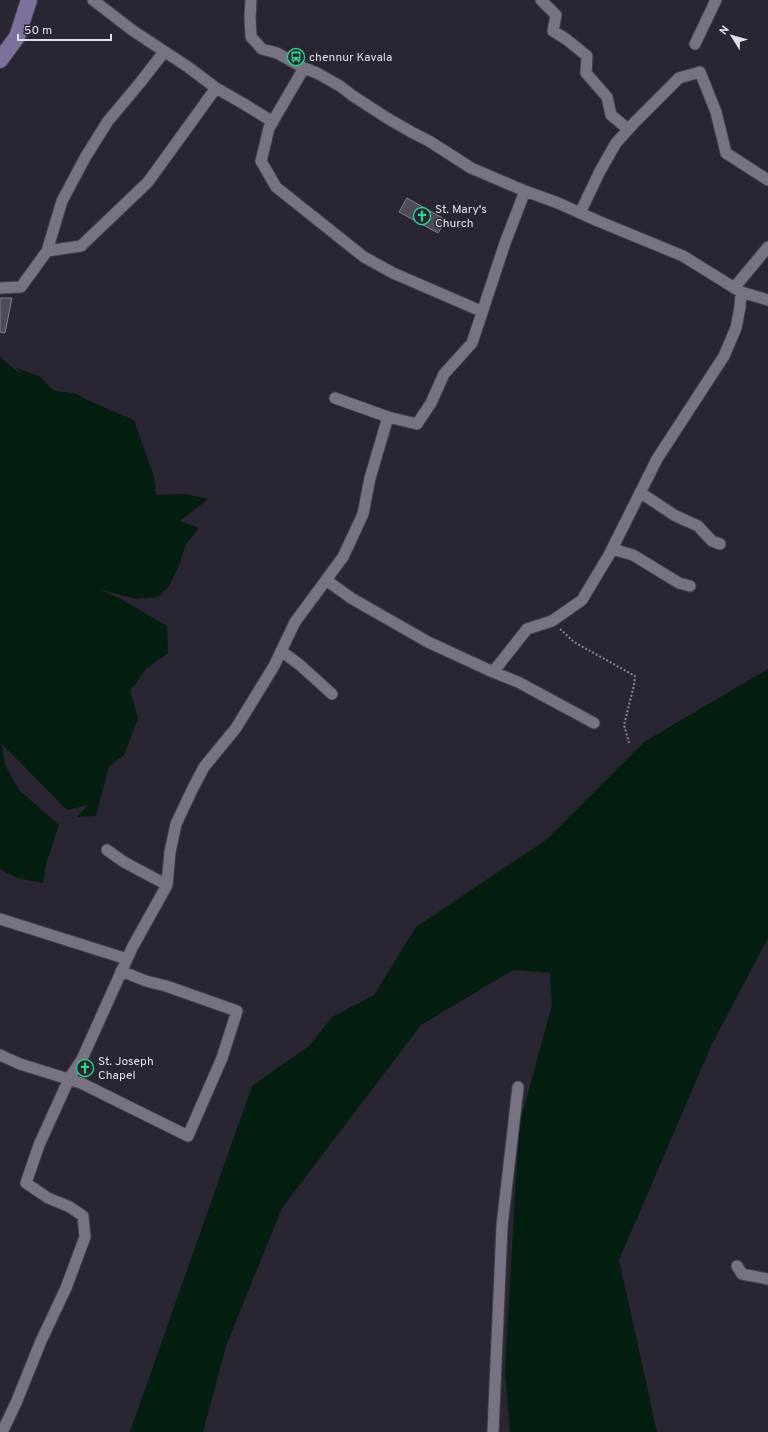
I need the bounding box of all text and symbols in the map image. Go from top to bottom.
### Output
scale bar [18,16,111,42]
north arrow [712,16,752,56]
text: 50 m [24,23,52,39]
text: N [717,23,733,38]
bus stop icon: chennur Kavala [286,47,306,67]
place label: chennur Kavala [309,50,392,66]
place label: St. Mary's Church [435,202,487,232]
church icon: St. Mary's Church [412,206,432,226]
place label: St. Joseph Chapel [98,1054,154,1084]
church icon: St. Joseph Chapel [75,1058,95,1078]

